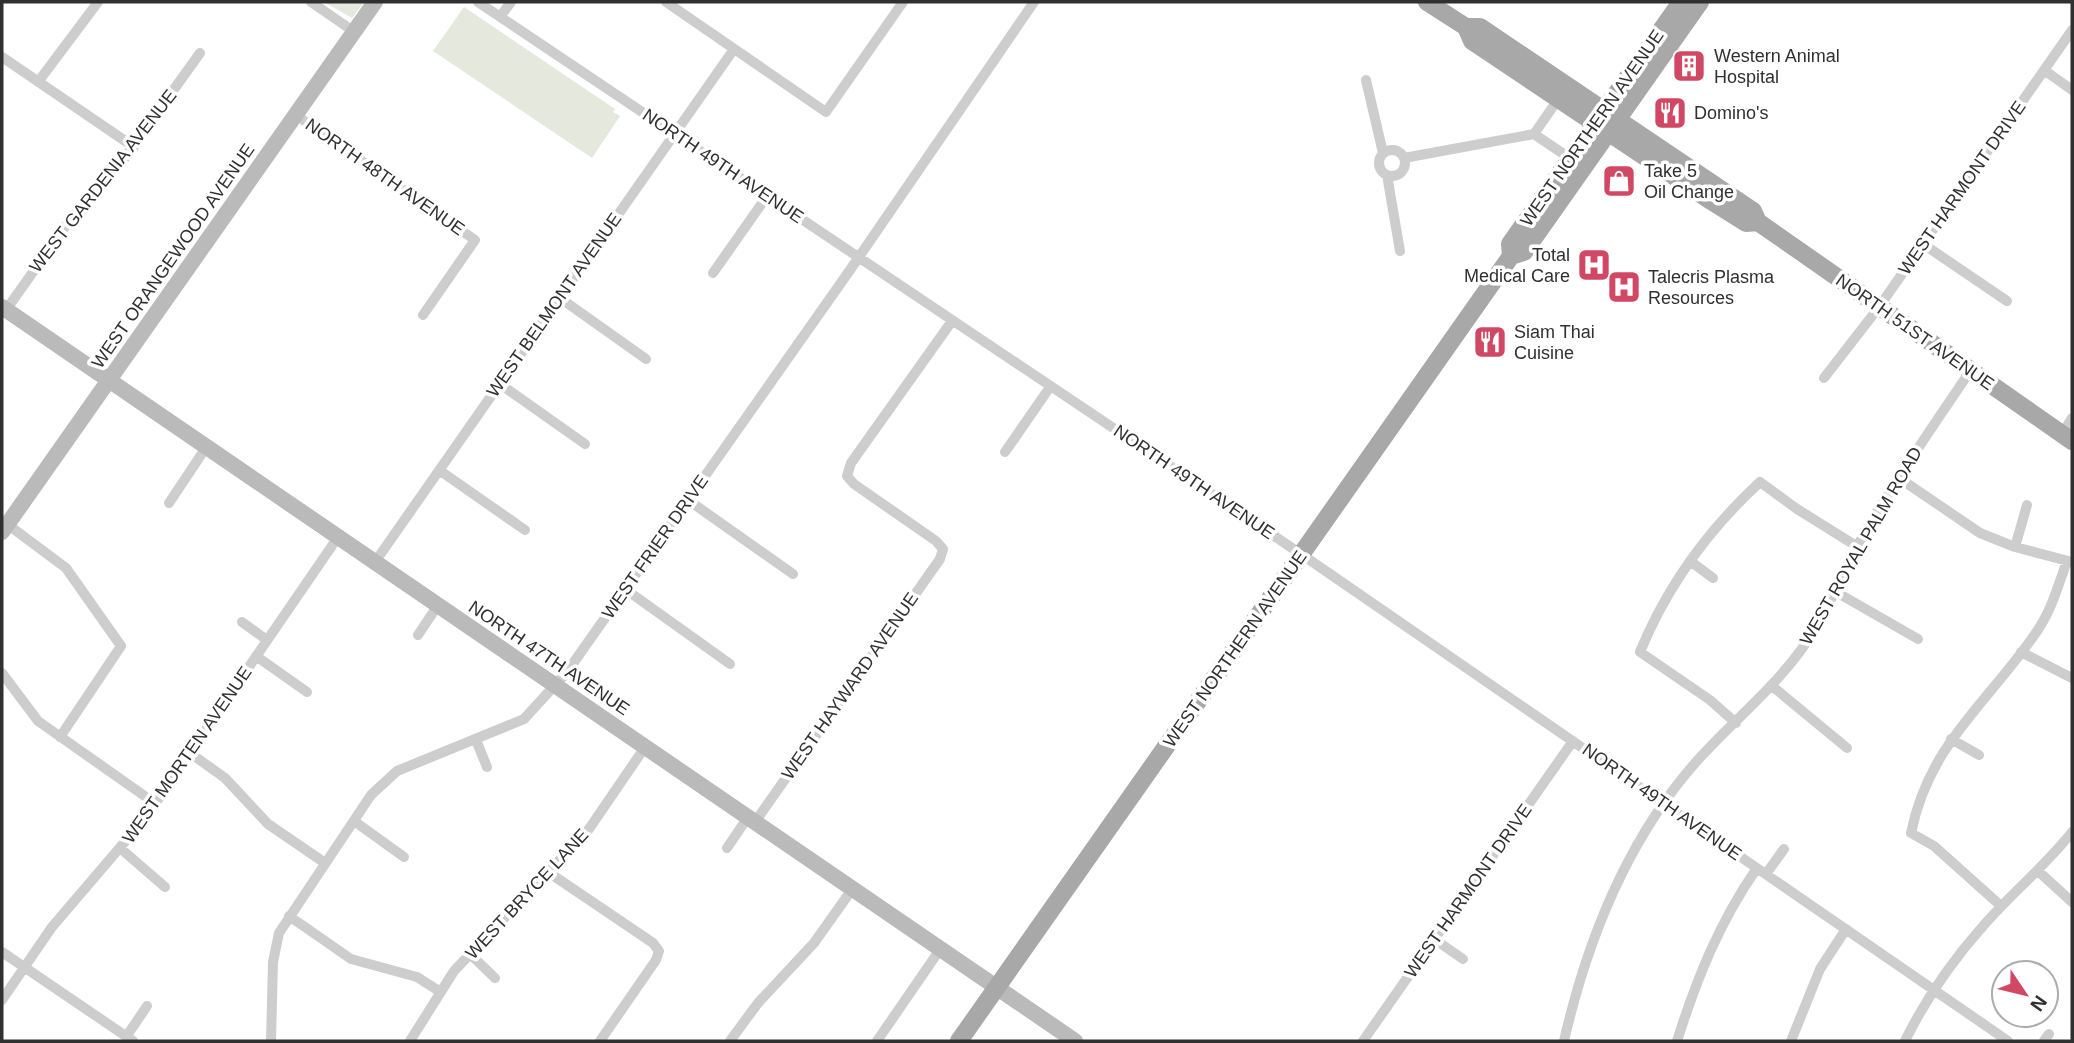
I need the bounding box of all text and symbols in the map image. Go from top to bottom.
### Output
street label: WEST NORTHERN AVENUE [1516,26,1668,230]
place label: Western Animal Hospital [1714,46,1840,87]
building icon: Western Animal Hospital [1670,47,1708,85]
street label: WEST GARDENIA AVENUE [25,86,181,276]
restaurant icon: Domino's [1651,94,1689,132]
street label: WEST HARMONT DRIVE [1894,97,2030,279]
place label: Domino's [1694,103,1768,123]
street label: NORTH 49TH AVENUE [639,105,807,227]
street label: NORTH 48TH AVENUE [302,114,468,240]
street label: WEST ORANGEWOOD AVENUE [88,140,258,372]
place label: Take 5 Oil Change [1644,161,1734,202]
shop icon: Take 5 Oil Change [1600,162,1638,200]
street label: WEST BELMONT AVENUE [483,209,625,401]
place label: Total Medical Care [1464,245,1570,286]
hospital icon: Total Medical Care [1575,246,1613,284]
place label: Talecris Plasma Resources [1648,267,1775,308]
hospital icon: Talecris Plasma Resources [1605,268,1643,306]
street label: NORTH 51ST AVENUE [1832,270,1998,394]
place label: Siam Thai Cuisine [1514,322,1595,363]
restaurant icon: Siam Thai Cuisine [1471,323,1509,361]
street label: NORTH 49TH AVENUE [1110,421,1278,543]
street label: WEST ROYAL PALM ROAD [1796,443,1926,649]
street label: WEST FRIER DRIVE [598,471,712,623]
street label: WEST NORTHERN AVENUE [1159,547,1311,751]
street label: WEST HAYWARD AVENUE [778,589,922,783]
street label: NORTH 47TH AVENUE [465,597,633,719]
street label: WEST MORTEN AVENUE [118,663,256,847]
street label: NORTH 49TH AVENUE [1579,739,1745,865]
street label: WEST HARMONT DRIVE [1400,800,1536,982]
street label: WEST BRYCE LANE [462,825,592,963]
north arrow [1990,959,2060,1029]
text: N [2026,992,2051,1015]

